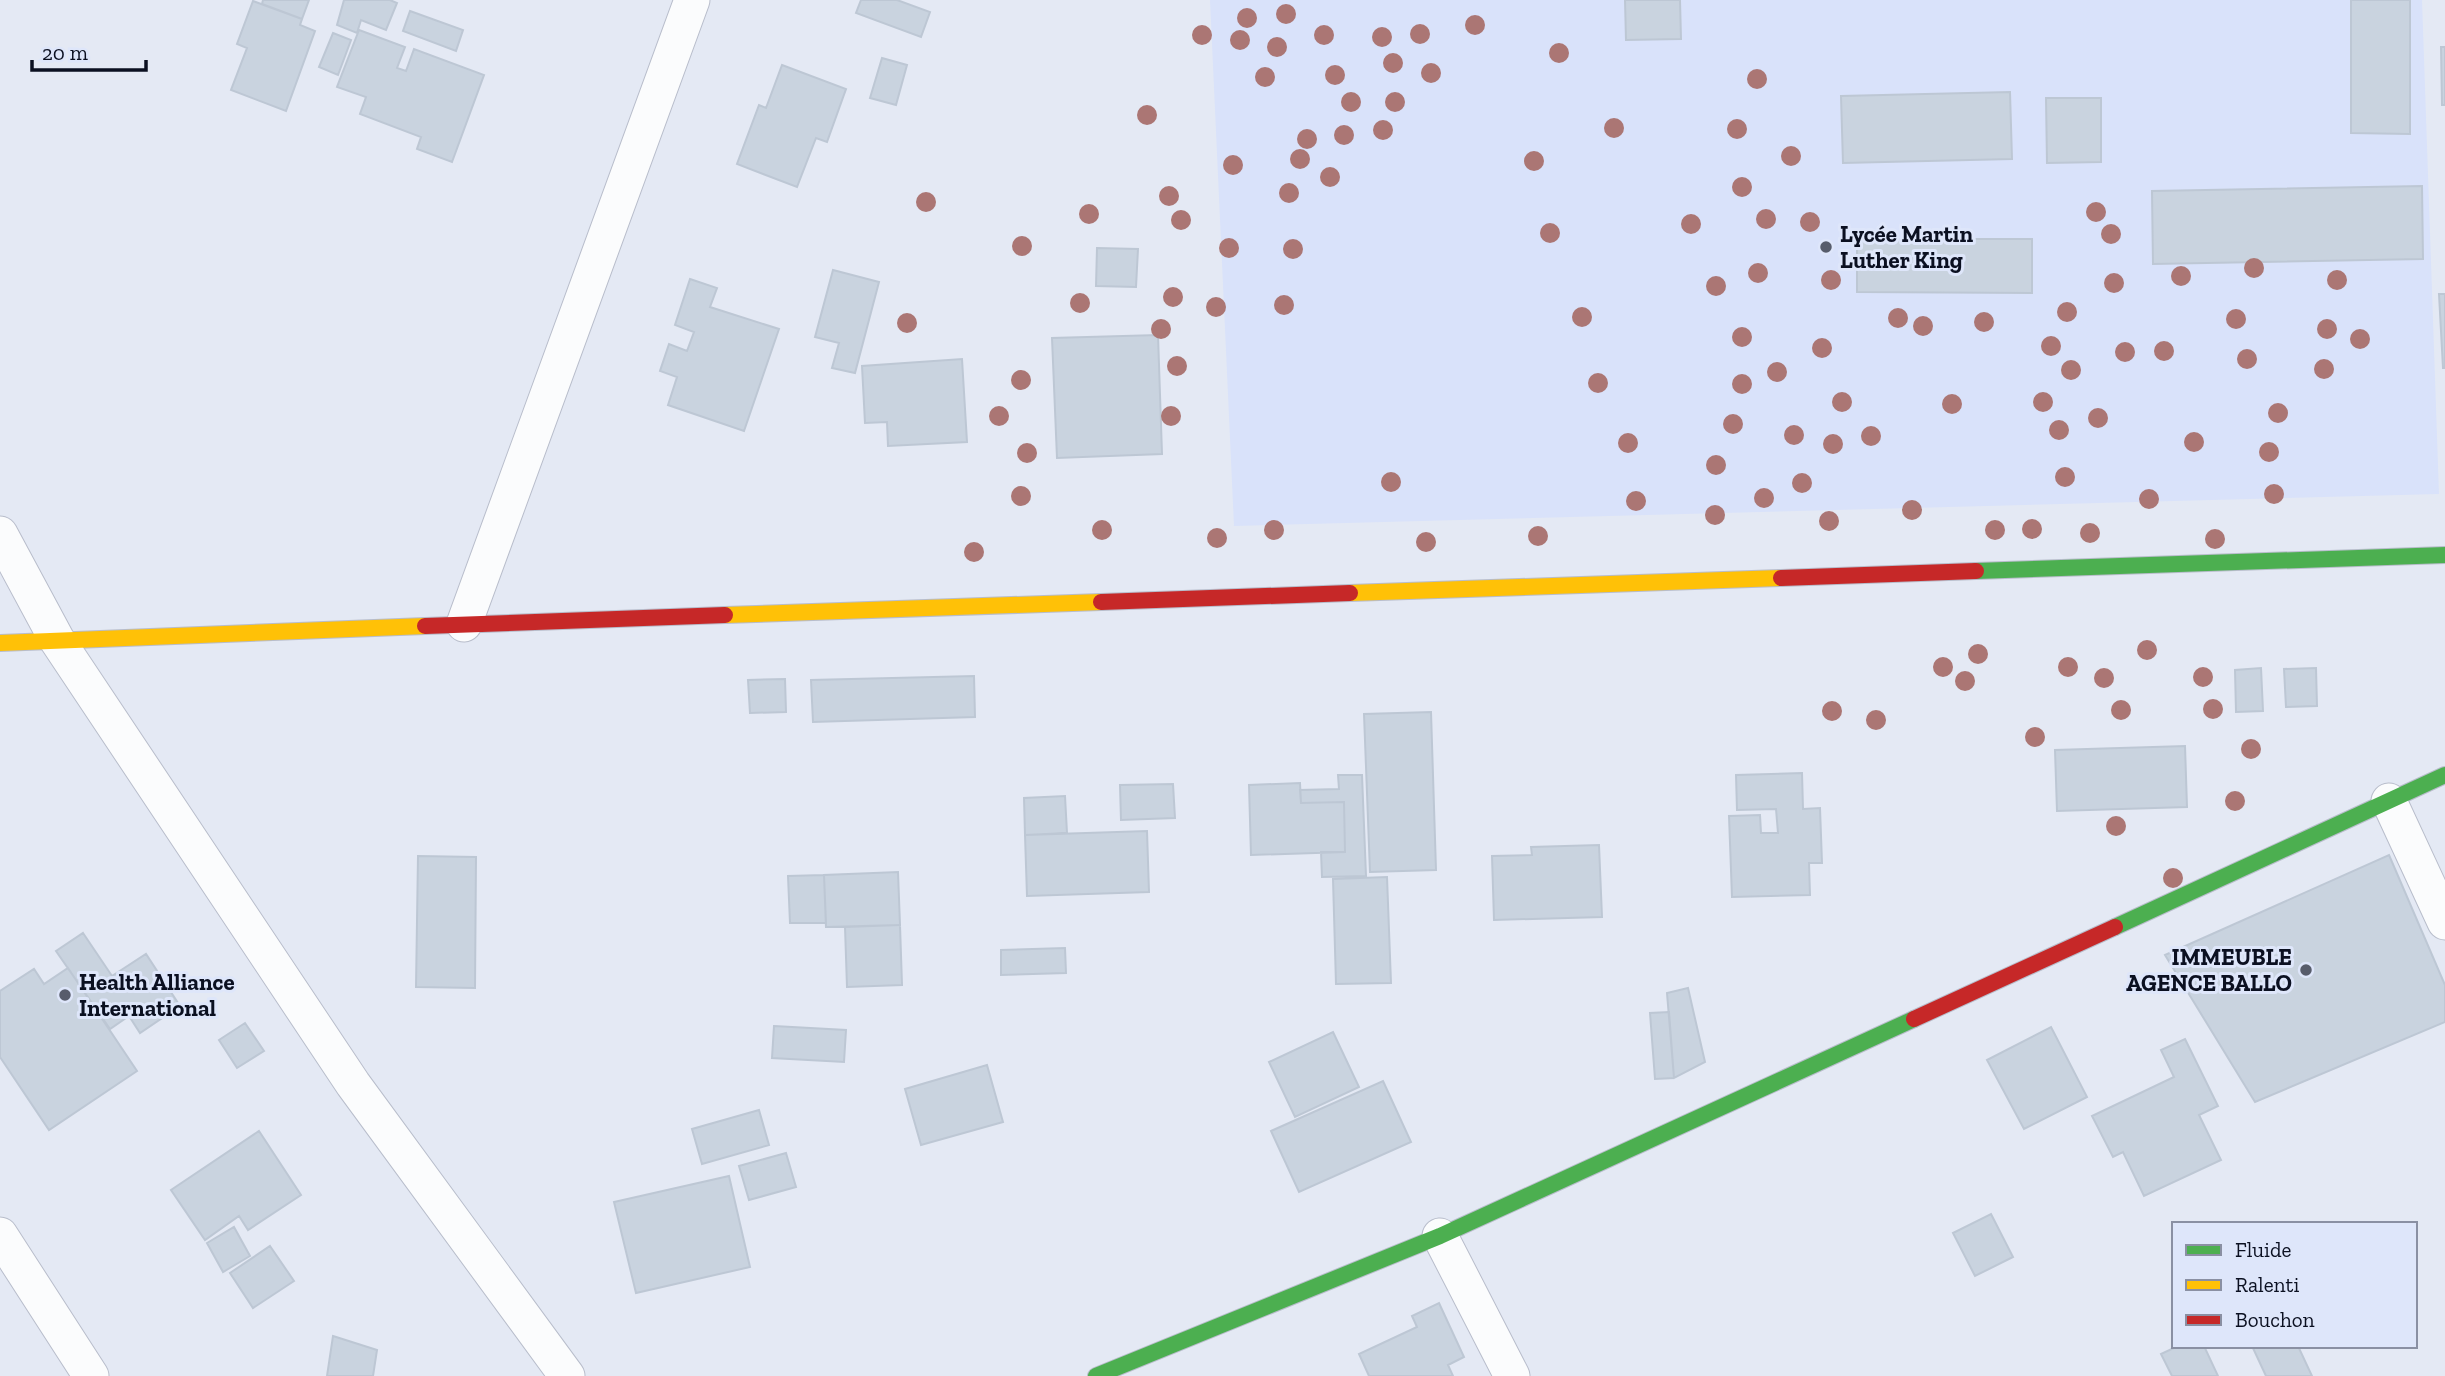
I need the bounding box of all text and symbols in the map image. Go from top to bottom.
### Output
scale bar [32,28,145,72]
text: 20 m [42,40,88,65]
place label: Lycée Martin Luther King [1840,220,1973,274]
marker: Lycée Martin Luther King [1818,239,1834,255]
place label: IMMEUBLE AGENCE BALLO [2126,943,2292,997]
marker: IMMEUBLE AGENCE BALLO [2298,962,2314,978]
place label: Health Alliance International [79,968,235,1022]
marker: Health Alliance International [57,987,73,1003]
legend [2172,1222,2417,1348]
text: Fluide [2235,1237,2291,1262]
text: Ralenti [2235,1272,2299,1297]
text: Bouchon [2235,1307,2315,1332]

